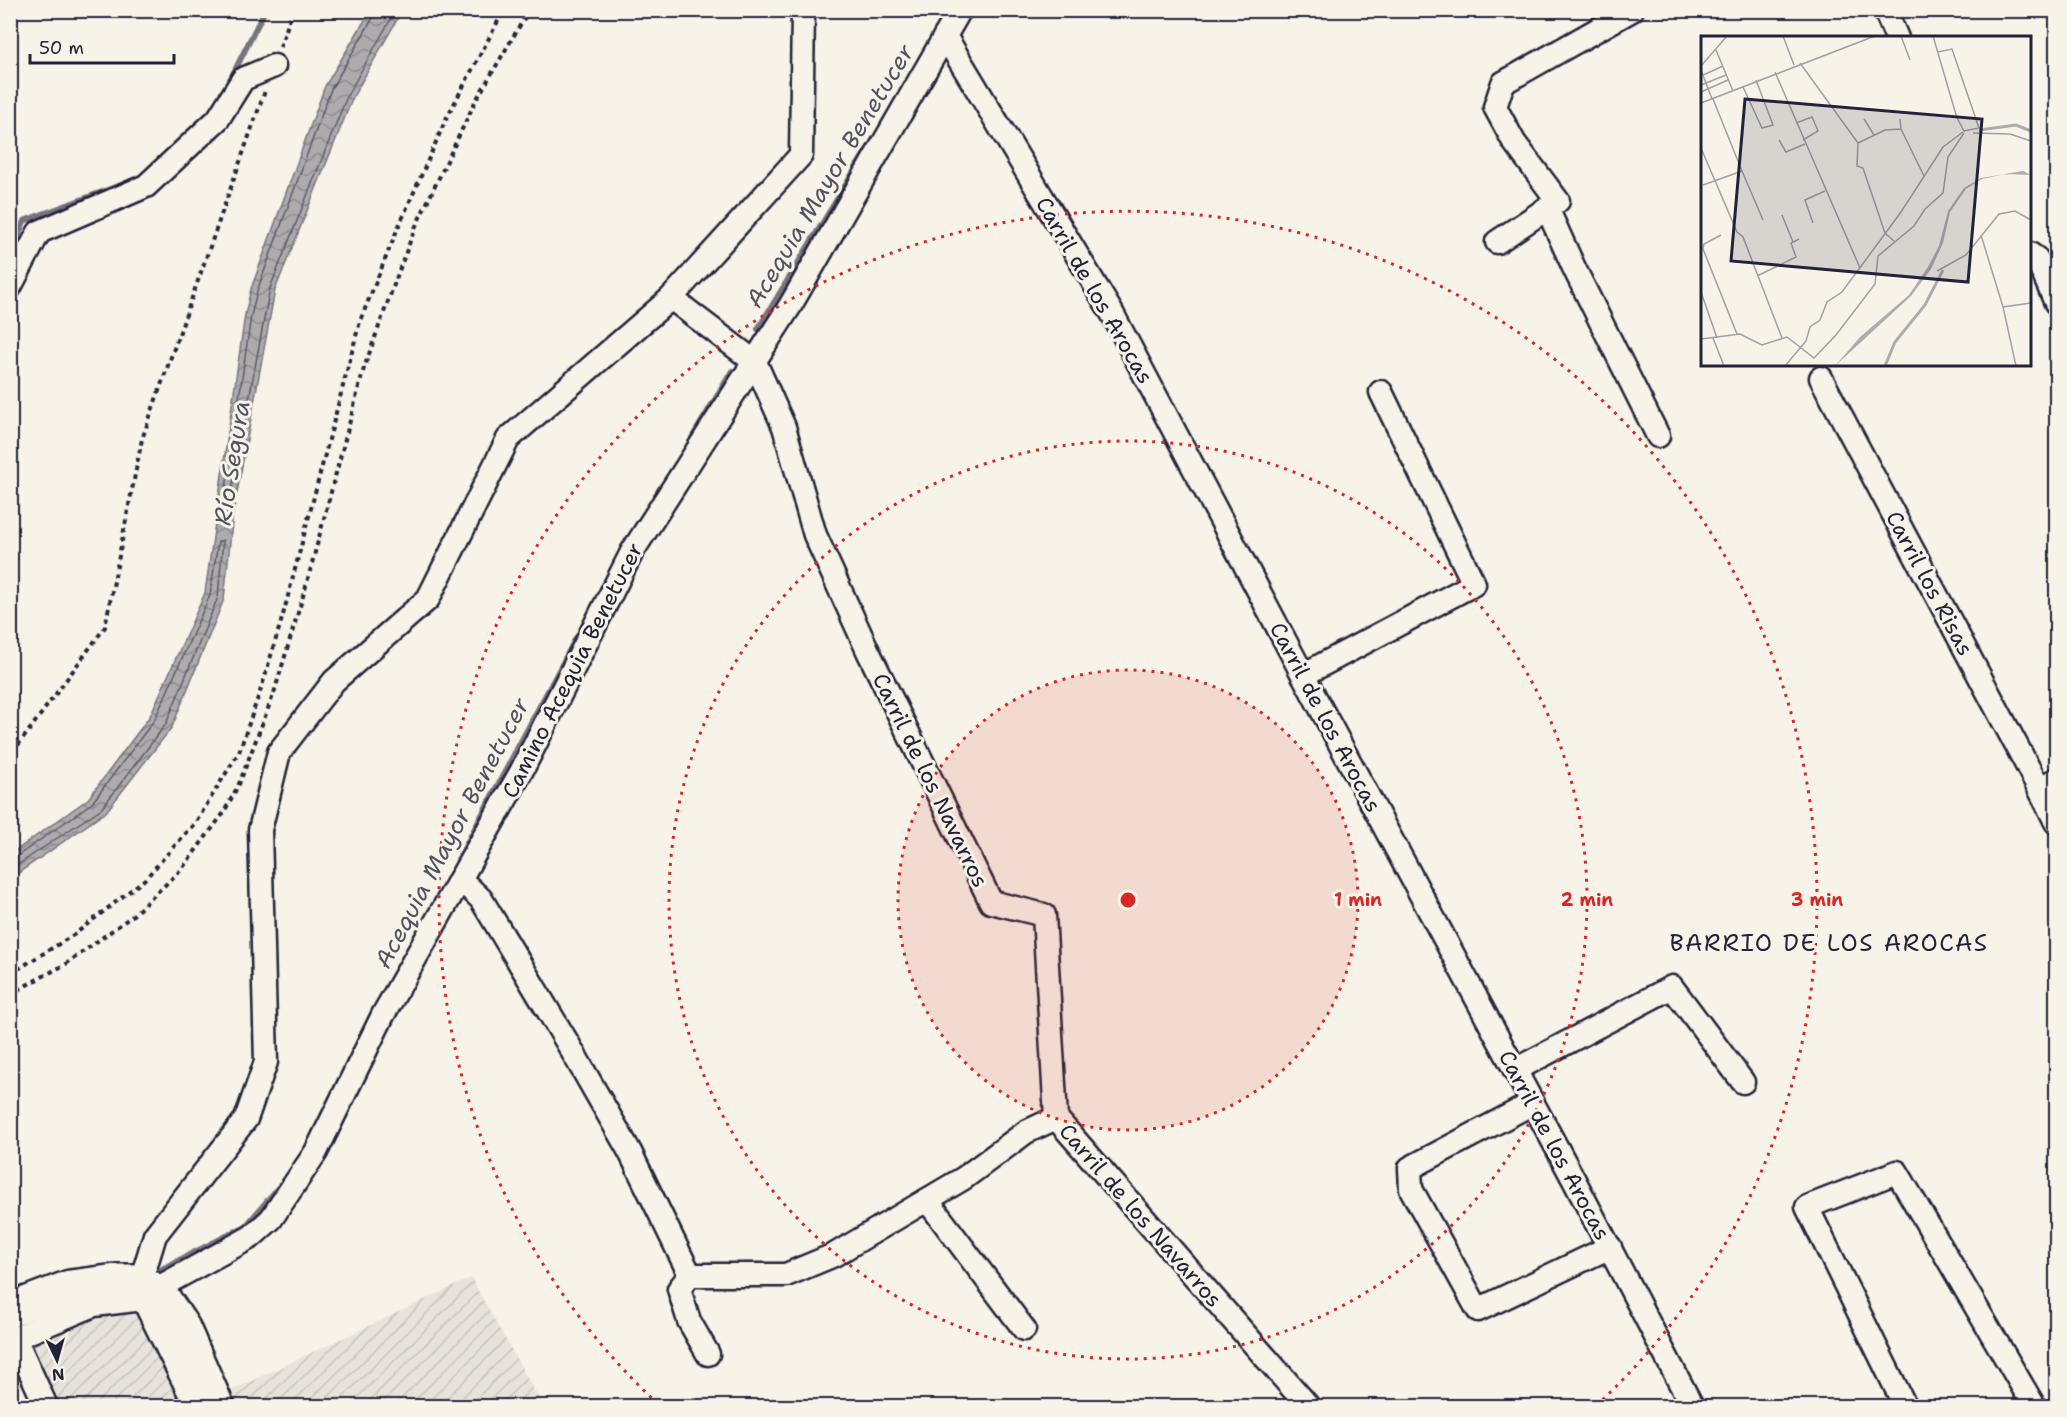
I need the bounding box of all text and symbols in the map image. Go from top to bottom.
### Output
scale bar [30,27,174,65]
text: 50 m [39,36,84,60]
inset map [1701,36,2031,366]
water label: Acequia Mayor Benetucer [739,38,922,314]
street label: Carril de los Arocas [1029,192,1160,389]
water label: Río Segura [206,398,258,528]
street label: Carril los Risas [1879,506,1980,661]
street label: Camino Acequia Benetucer [495,538,650,803]
street label: Carril de los Arocas [1263,617,1388,817]
street label: Carril de los Navarros [866,668,995,892]
water label: Acequia Mayor Benetucer [367,692,537,974]
text: 1 min [1334,888,1382,912]
text: 2 min [1561,888,1613,912]
text: 3 min [1791,888,1843,912]
centre of rings [1118,890,1138,910]
district label: BARRIO DE LOS AROCAS [1669,927,1989,959]
street label: Carril de los Arocas [1492,1045,1617,1245]
street label: Carril de los Navarros [1053,1117,1229,1313]
north arrow [27,1330,87,1390]
text: N [51,1363,65,1385]

